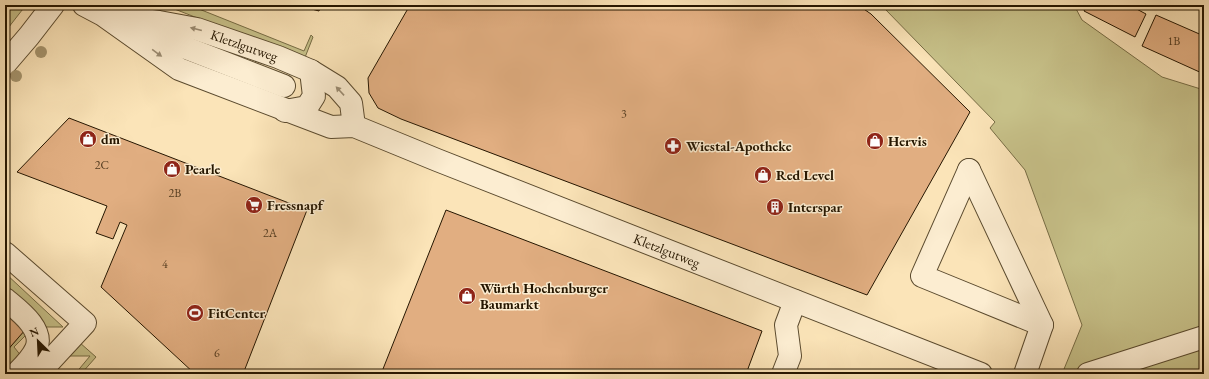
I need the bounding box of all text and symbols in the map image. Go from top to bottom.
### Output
street label: Kletzlgutweg [208,25,281,66]
one-way arrow [190,26,202,32]
house number: 1B [1168,33,1180,49]
one-way arrow [152,49,162,57]
one-way arrow [335,86,345,96]
house number: 3 [621,106,627,122]
shop icon: dm [78,129,98,149]
place label: dm [101,130,121,148]
shop icon: Hervis [865,131,885,151]
place label: Hervis [888,132,927,150]
pharmacy icon: Wiestal-Apotheke [663,136,683,156]
place label: Wiestal-Apotheke [686,137,792,155]
house number: 2C [95,157,109,173]
shop icon: Pearle [162,159,182,179]
place label: Pearle [185,160,221,178]
shop icon: Red Level [753,165,773,185]
place label: Red Level [776,166,834,184]
house number: 2B [169,185,181,201]
supermarket icon: Fressnapf [244,195,264,215]
place label: Fressnapf [267,196,325,214]
building icon: Interspar [765,197,785,217]
place label: Interspar [788,198,843,216]
house number: 2A [263,225,278,241]
street label: Kletzlgutweg [631,229,704,272]
house number: 4 [162,256,168,272]
place label: Würth Hochenburger Baumarkt [480,279,608,313]
shop icon: Würth Hochenburger Baumarkt [457,286,477,306]
sports icon: FitCenter [185,303,205,323]
place label: FitCenter [208,304,266,322]
north arrow [18,321,58,361]
text: N [27,324,41,340]
house number: 6 [214,345,220,361]

